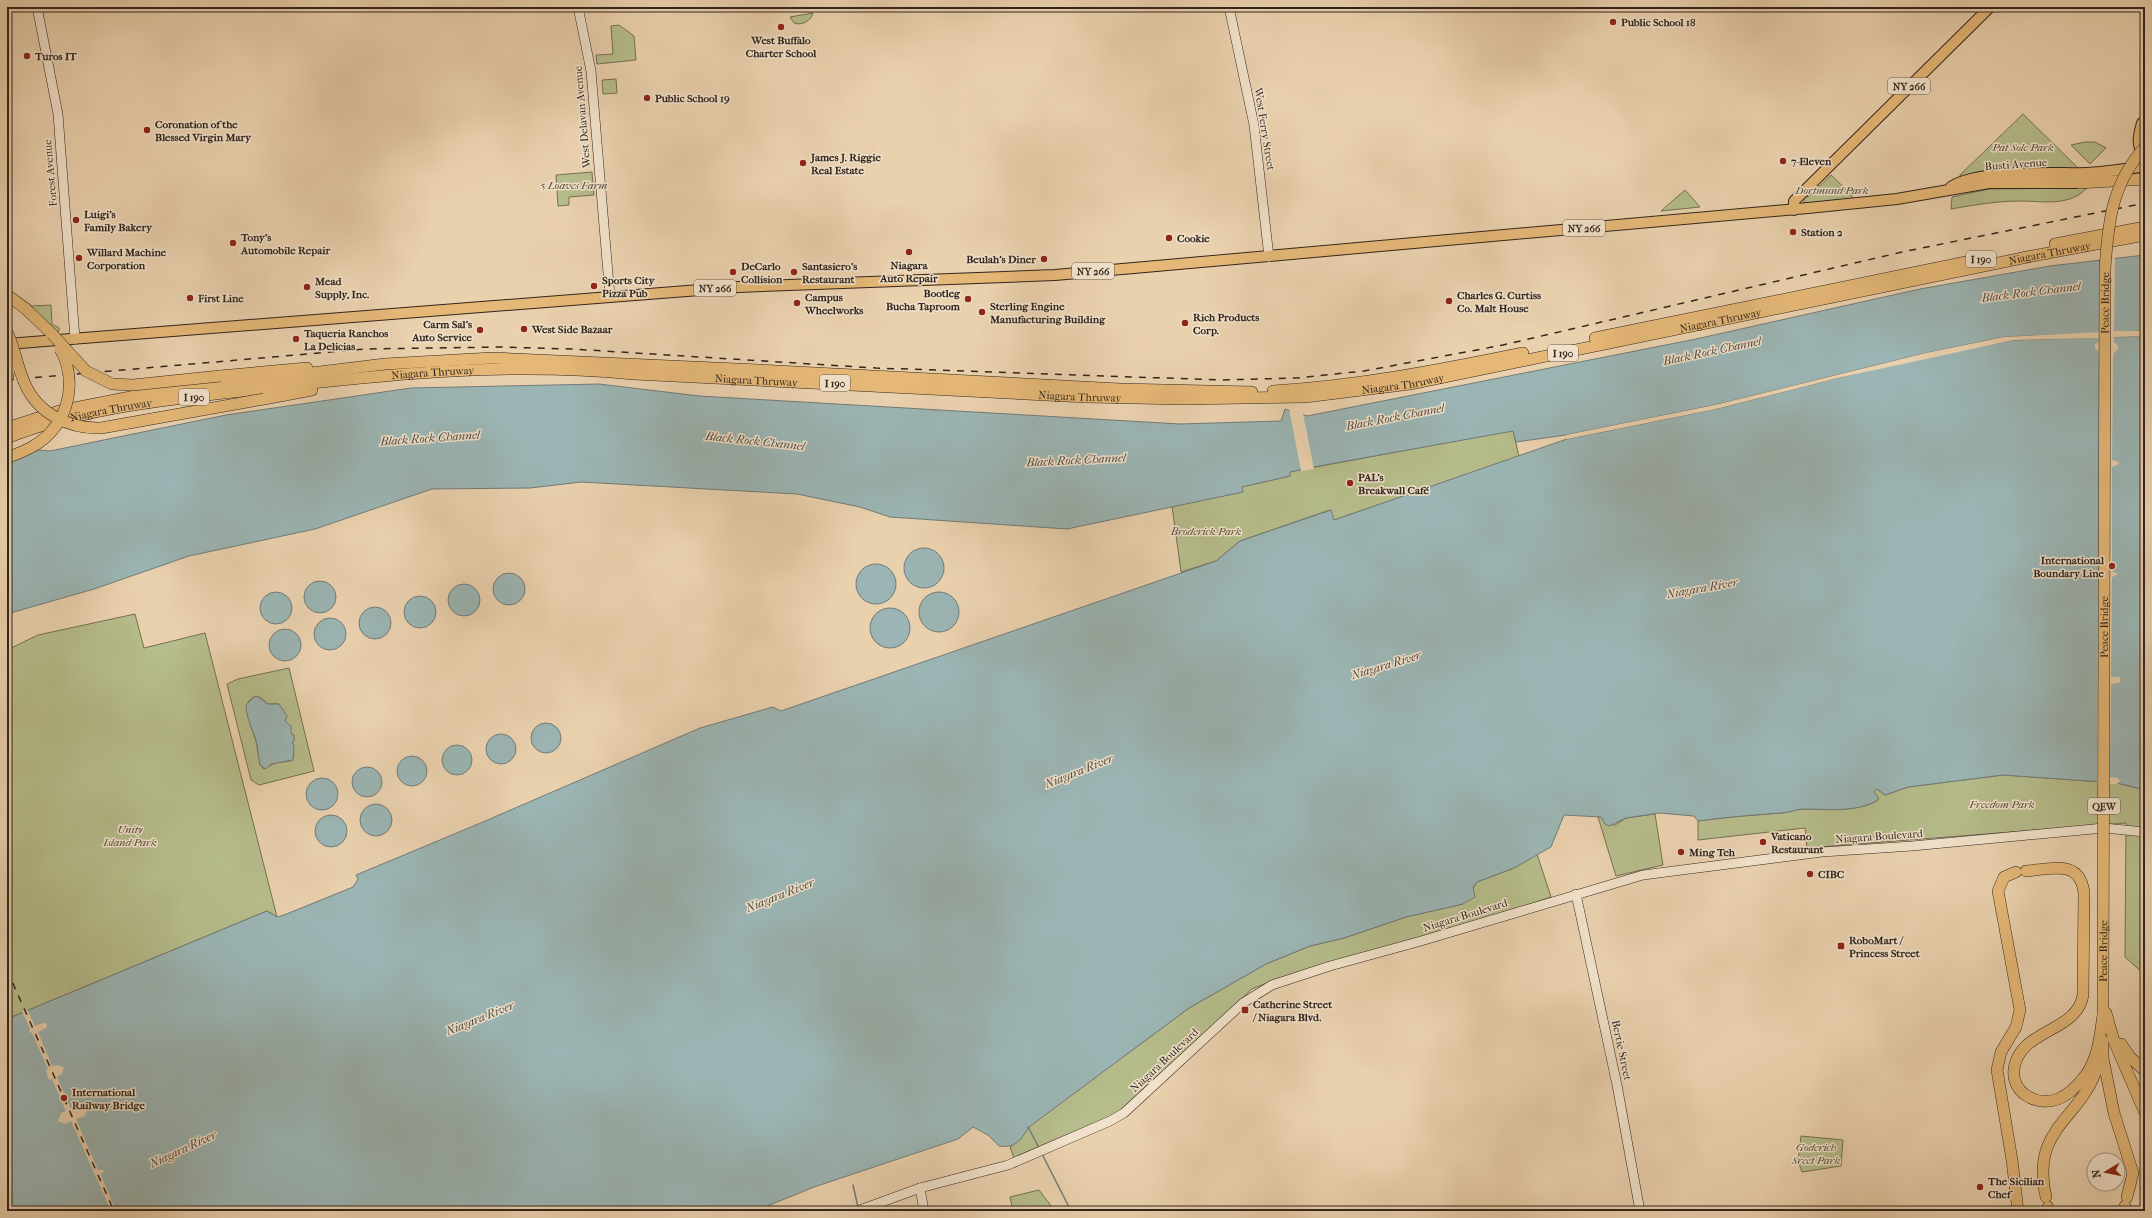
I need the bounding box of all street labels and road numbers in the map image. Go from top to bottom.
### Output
street label: West Delavan Avenue [572,65,594,169]
road number: NY 266 [1888,78,1930,94]
street label: West Ferry Street [1251,86,1277,172]
street label: Forest Avenue [41,138,60,207]
street label: Busti Avenue [1984,156,2048,173]
road number: NY 266 [1563,220,1605,236]
street label: Niagara Thruway [2008,239,2093,268]
road number: I 190 [1966,251,1996,267]
road number: NY 266 [1072,263,1114,279]
street label: Peace Bridge [2099,271,2112,334]
road number: NY 266 [694,280,736,296]
street label: Niagara Thruway [1678,306,1764,335]
road number: I 190 [1548,345,1578,361]
street label: Niagara Thruway [391,364,476,382]
street label: Niagara Thruway [1361,371,1446,397]
street label: Niagara Thruway [714,372,799,389]
road number: I 190 [820,375,850,391]
road number: I 190 [179,389,209,405]
street label: Niagara Thruway [1038,389,1123,405]
street label: Niagara Thruway [69,396,154,425]
street label: Peace Bridge [2098,595,2111,658]
road number: QEW [2088,798,2120,814]
street label: Niagara Boulevard [1835,827,1924,846]
street label: Niagara Boulevard [1421,896,1510,935]
street label: Peace Bridge [2097,919,2110,982]
street label: Bertie Street [1609,1019,1634,1081]
street label: Niagara Boulevard [1128,1025,1202,1095]

